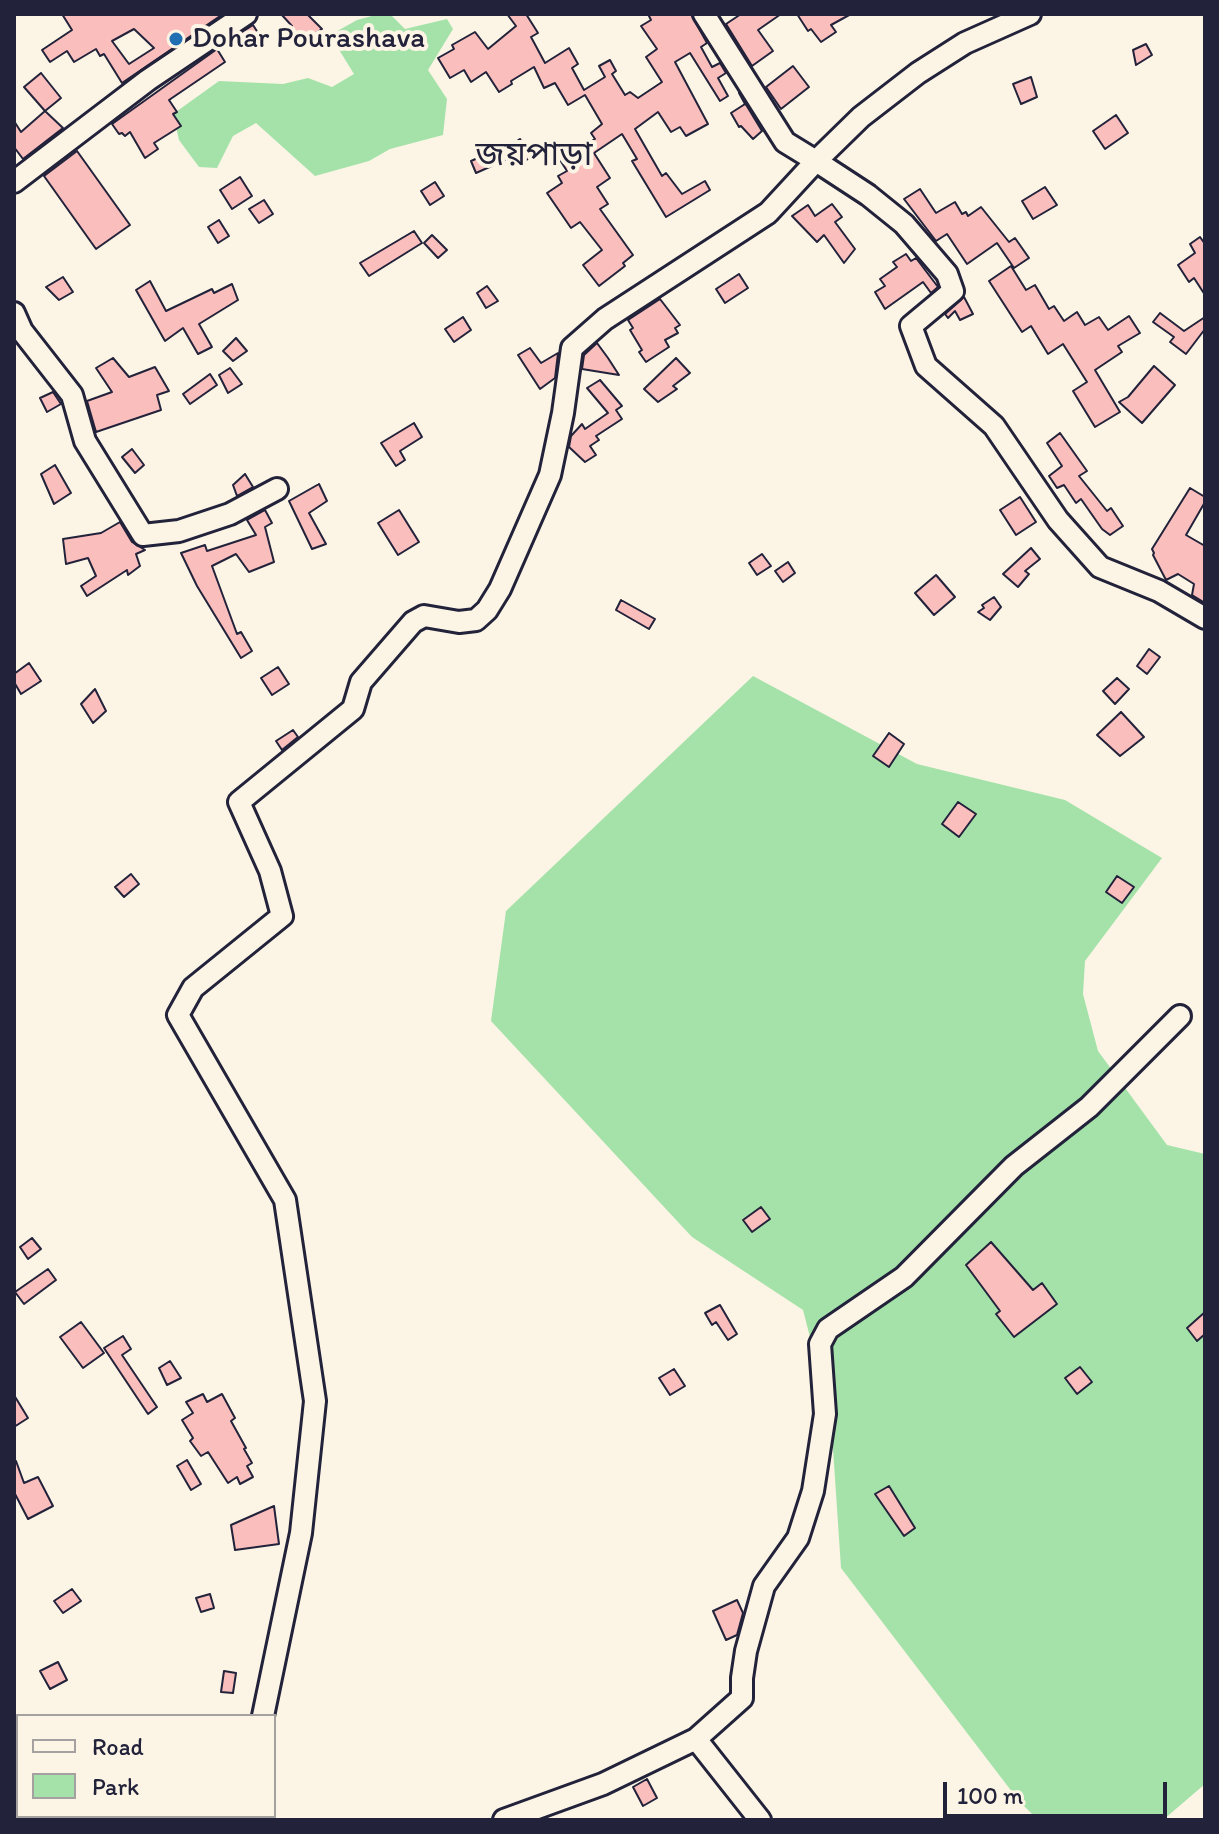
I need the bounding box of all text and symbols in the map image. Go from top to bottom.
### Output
place label: Dohar Pourashava [192,21,425,57]
marker: Dohar Pourashava [167,30,185,48]
district label: জয়পাড়া [475,136,593,176]
legend [16,1714,276,1818]
text: Road [92,1732,144,1761]
scale bar [947,1766,1171,1816]
text: Park [92,1772,139,1801]
text: 100 m [957,1781,1023,1810]

